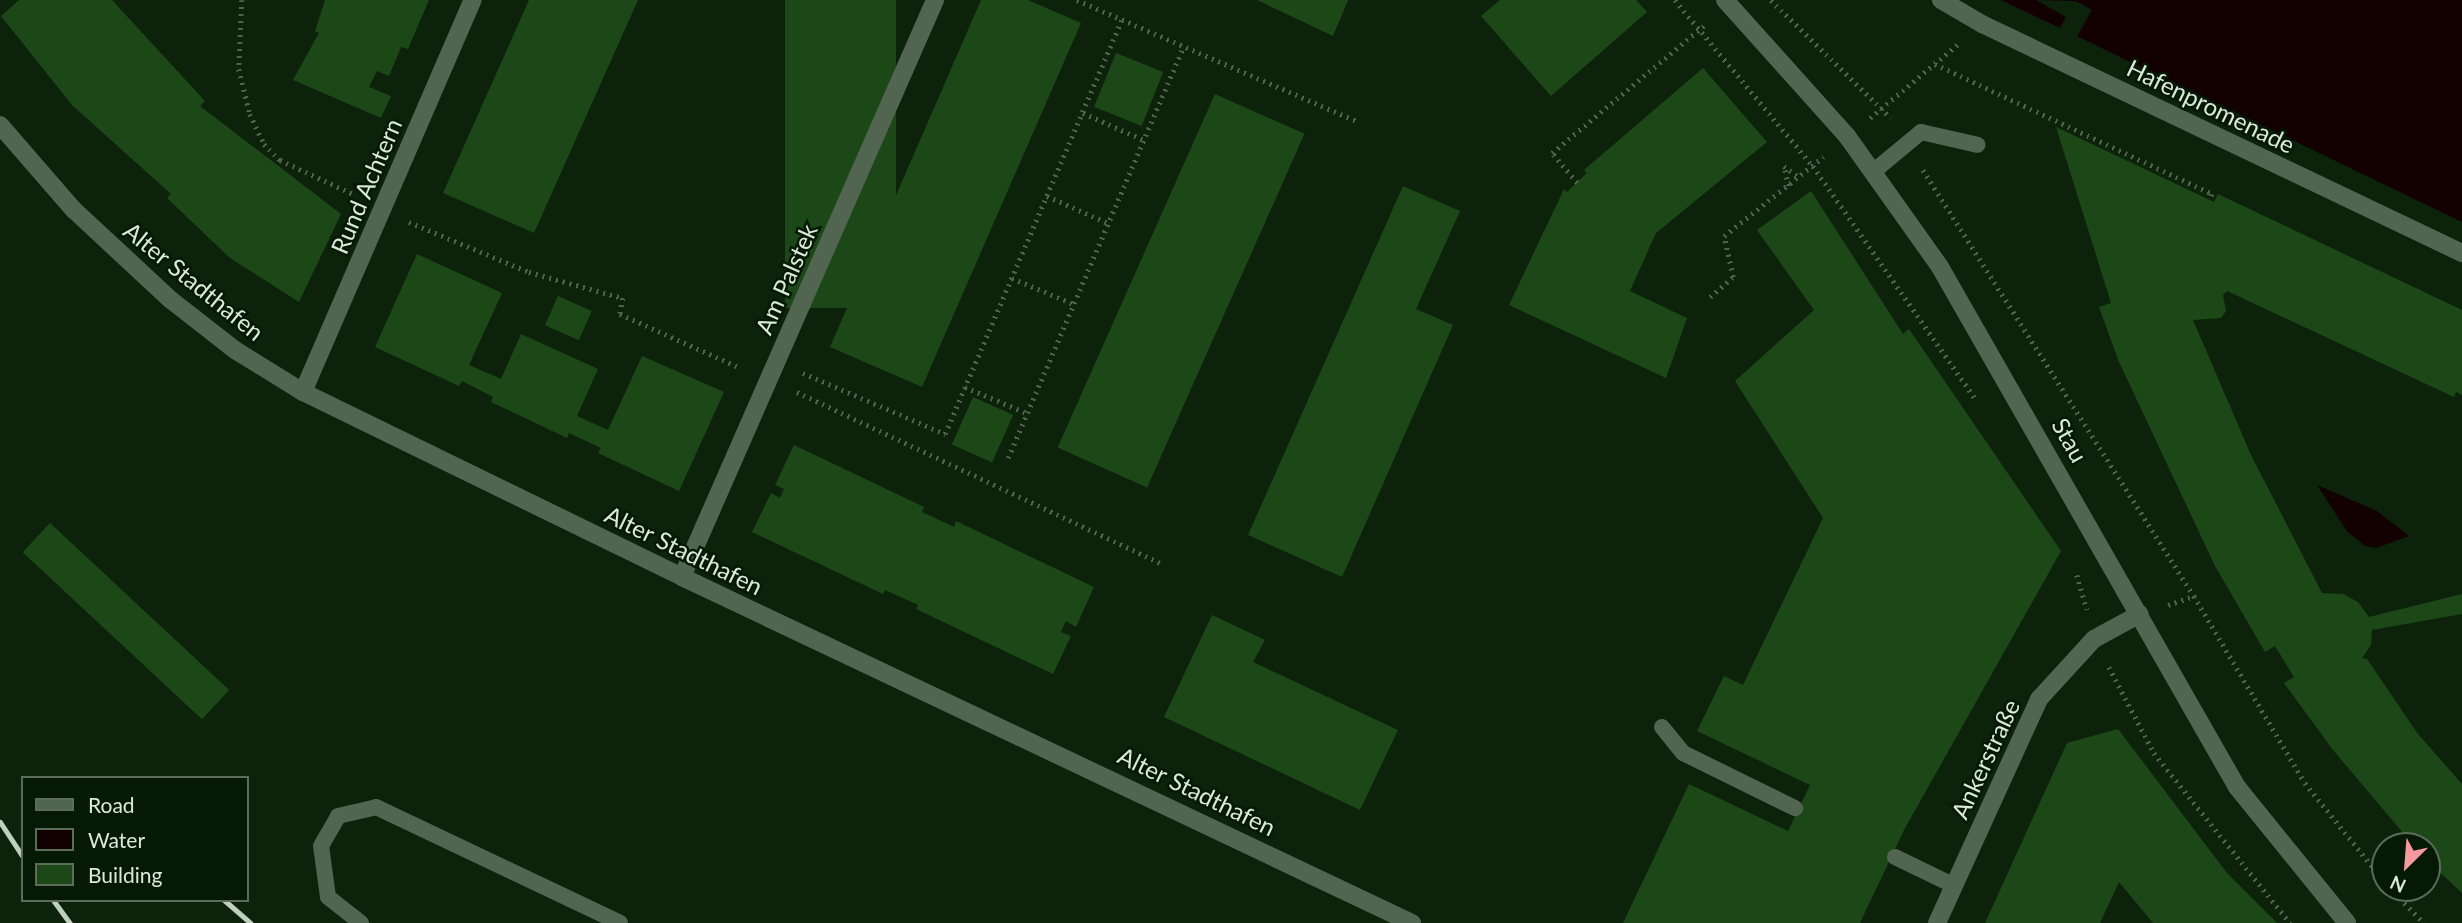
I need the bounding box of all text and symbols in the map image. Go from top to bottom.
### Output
street label: Hafenpromenade [2122,53,2300,159]
street label: Rund Achtern [324,114,408,258]
street label: Alter Stadthafen [118,216,270,346]
street label: Am Palstek [749,219,823,339]
street label: Stau [2046,413,2094,467]
street label: Alter Stadthafen [600,499,768,601]
street label: Ankerstraße [1945,695,2025,823]
street label: Alter Stadthafen [1113,740,1281,842]
legend [21,776,248,902]
text: Road [88,792,135,817]
text: Water [88,827,145,852]
north arrow [2371,832,2441,902]
text: Building [88,862,163,887]
text: N [2386,871,2409,898]

